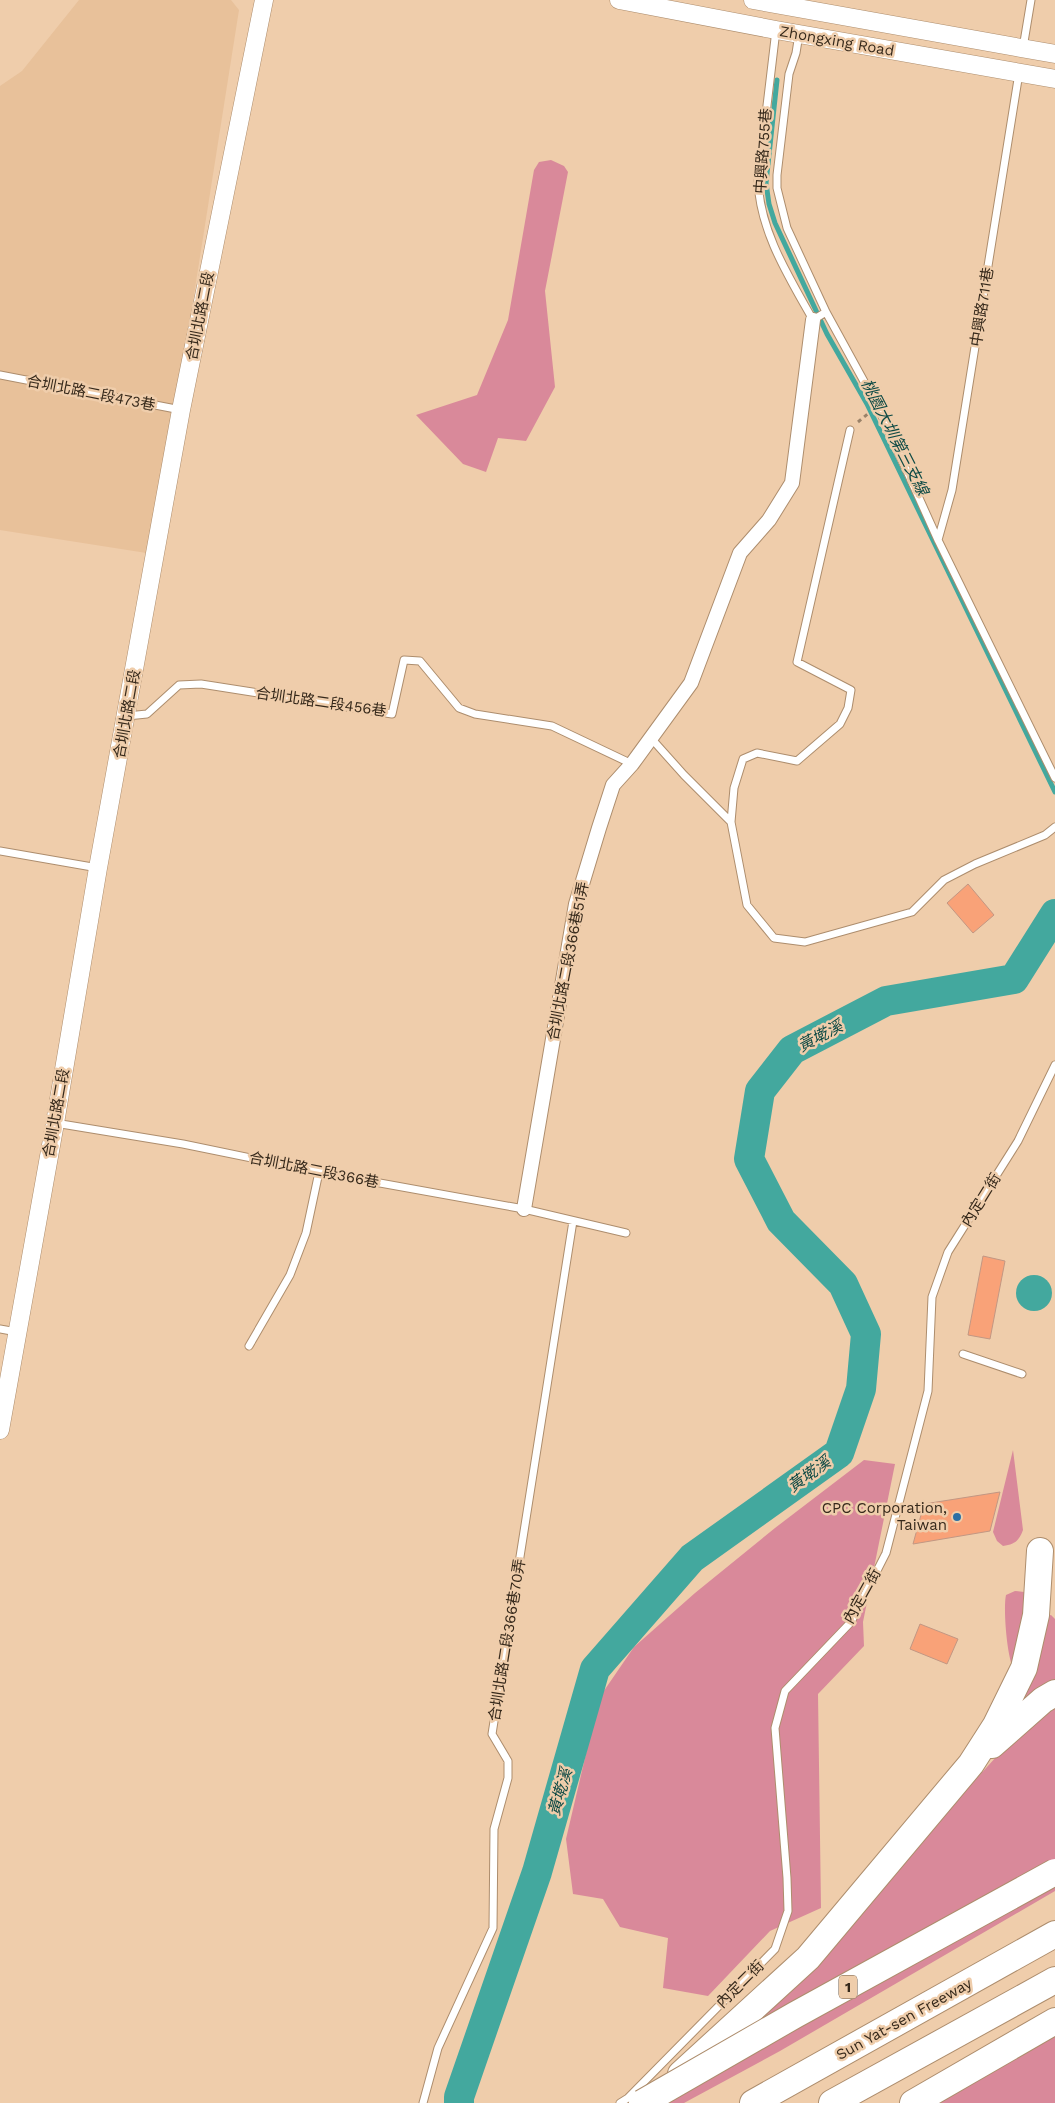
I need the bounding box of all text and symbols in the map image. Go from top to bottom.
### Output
street label: Zhongxing Road [778,22,896,60]
street label: 中興路755巷 [751,108,775,194]
street label: 中興路711巷 [967,266,997,348]
street label: 合圳北路二段 [183,270,217,362]
street label: 合圳北路二段473巷 [25,372,157,414]
water label: 桃園大圳第三支線 [857,376,933,500]
street label: 合圳北路二段 [110,668,144,760]
street label: 合圳北路二段456巷 [254,684,388,720]
street label: 合圳北路二段366巷51弄 [544,880,592,1042]
water label: 黃墘溪 [794,1015,847,1056]
street label: 合圳北路二段 [39,1067,73,1159]
street label: 合圳北路二段366巷 [247,1149,381,1191]
street label: 內定二街 [957,1170,1005,1230]
water label: 黃墘溪 [784,1451,836,1496]
place label: CPC Corporation, Taiwan [822,1499,947,1534]
marker: CPC Corporation, Taiwan [951,1511,963,1523]
street label: 合圳北路二段366巷70弄 [485,1557,529,1723]
street label: 內定二街 [840,1565,884,1627]
water label: 黃墘溪 [544,1764,576,1818]
street label: 內定二街 [712,1956,768,2012]
street label: Sun Yat-sen Freeway [833,1974,975,2064]
road number: 1 [839,1975,857,1998]

